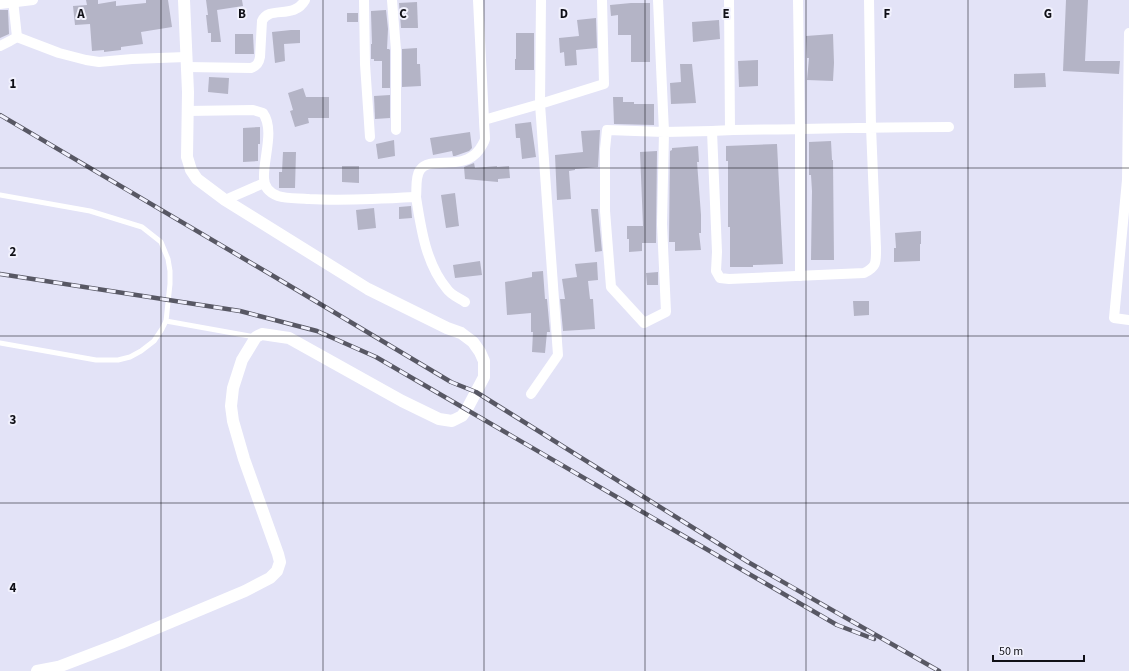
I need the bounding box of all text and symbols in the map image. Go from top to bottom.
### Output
text: A [76,5,85,23]
text: B [238,5,246,23]
text: C [399,5,407,23]
text: D [560,5,568,23]
text: E [722,5,730,23]
text: F [884,5,891,23]
text: G [1044,5,1052,23]
text: 1 [10,75,17,93]
text: 2 [10,243,17,261]
text: 3 [10,411,17,429]
text: 4 [10,579,17,597]
scale bar [993,637,1084,663]
text: 50 m [999,643,1023,660]

